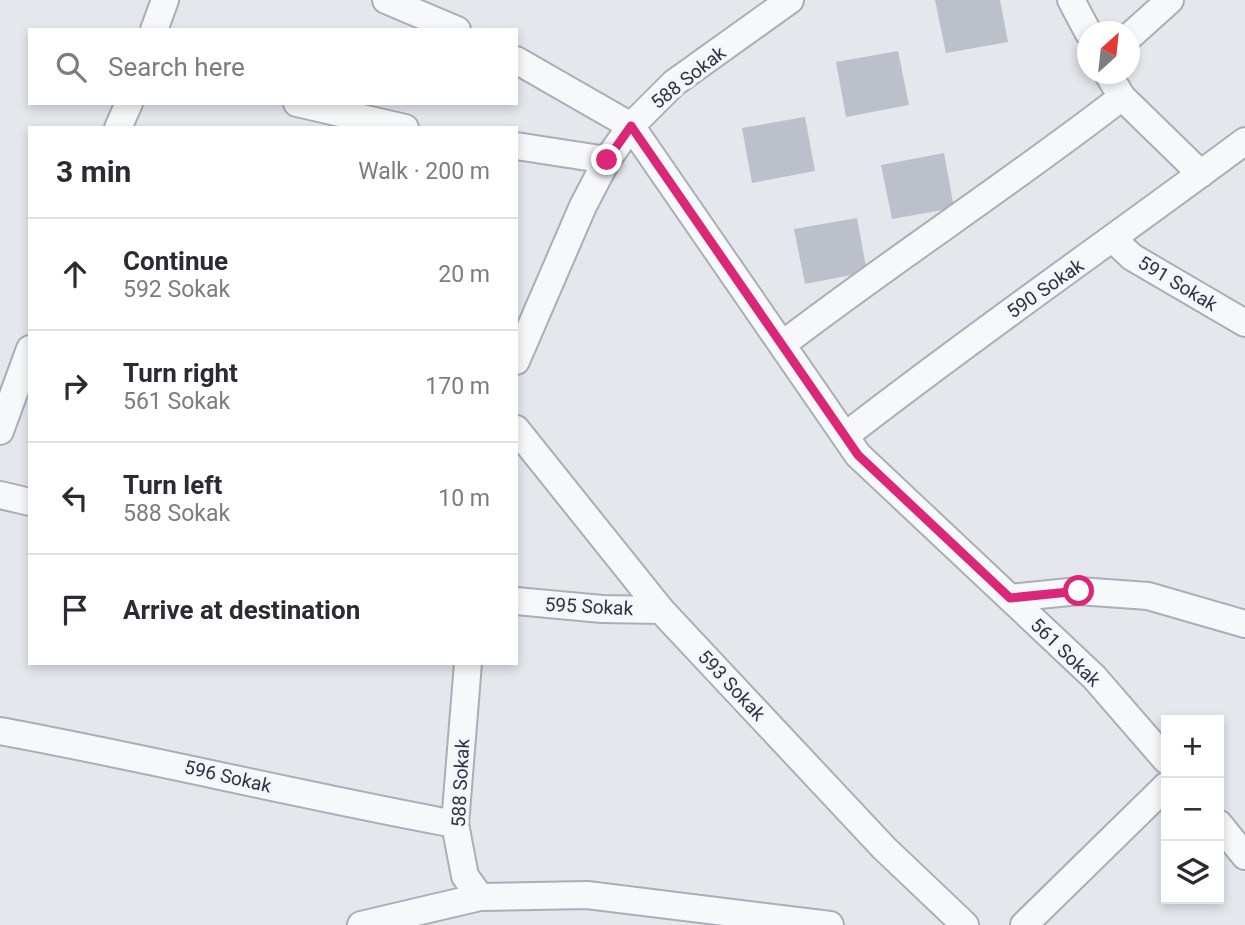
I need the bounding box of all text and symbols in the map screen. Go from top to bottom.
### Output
north arrow [1077,21,1140,84]
search box [28,28,518,105]
street label: 588 Sokak [646,41,731,114]
icon: search [52,48,90,86]
text: Search here [108,52,245,82]
route end [591,144,622,175]
text: 3 min [56,154,131,189]
text: Walk · 200 m [358,158,490,185]
text: Continue [123,246,228,276]
street label: 591 Sokak [1134,251,1222,316]
street label: 590 Sokak [1002,253,1088,323]
icon: ahead [56,255,94,293]
text: 20 m [438,261,490,288]
text: 592 Sokak [123,276,230,303]
text: Turn right [123,358,238,388]
icon: right [56,367,94,405]
text: 170 m [425,373,490,400]
text: 561 Sokak [123,388,230,415]
text: Turn left [123,470,222,500]
icon: left [56,479,94,517]
text: 10 m [438,485,490,512]
text: 588 Sokak [123,500,230,527]
route start [1063,575,1094,606]
icon: arrive [56,591,94,629]
street label: 595 Sokak [544,593,634,620]
text: Arrive at destination [123,595,360,625]
street label: 561 Sokak [1026,613,1106,692]
street label: 593 Sokak [693,645,770,726]
map controls [1161,715,1224,904]
button: + [1161,715,1224,778]
street label: 588 Sokak [447,738,474,828]
street label: 596 Sokak [182,755,274,798]
button: − [1161,778,1224,841]
button: layers [1161,841,1224,904]

